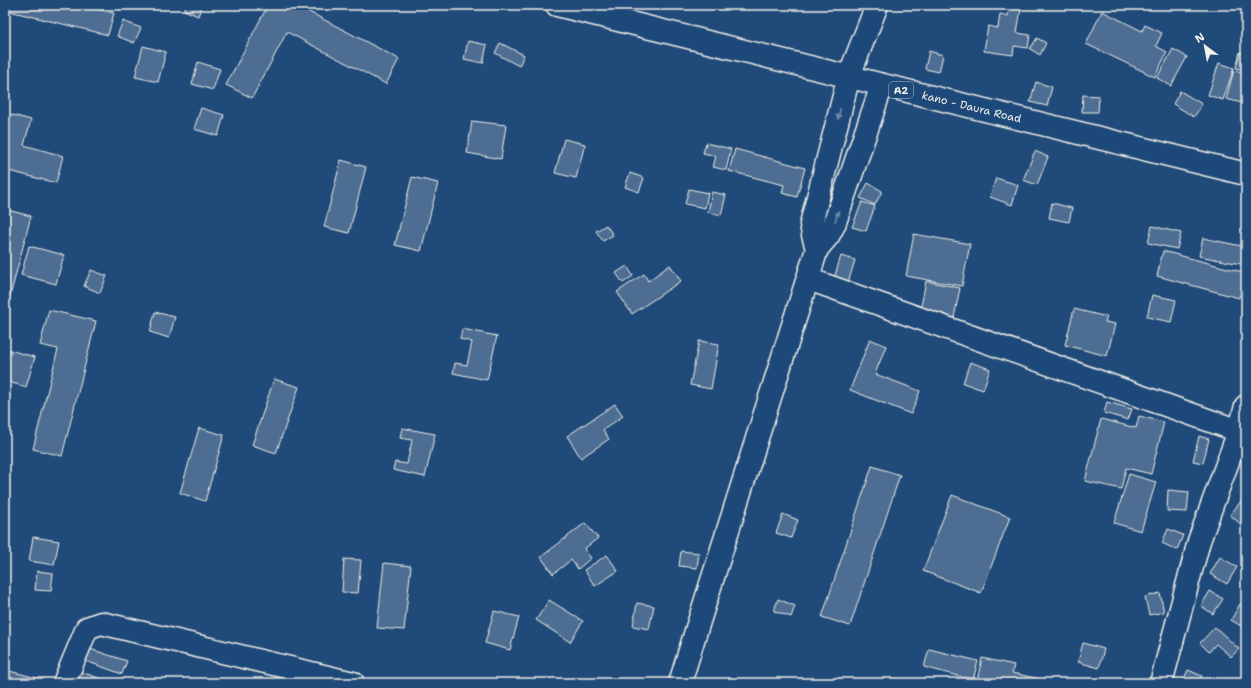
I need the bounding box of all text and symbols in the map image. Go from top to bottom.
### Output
north arrow [1185,26,1225,66]
text: N [1192,29,1208,47]
road number: A2 [889,82,913,98]
street label: kano - Daura Road [920,88,1023,127]
one-way arrow [836,108,842,120]
one-way arrow [834,209,840,221]

